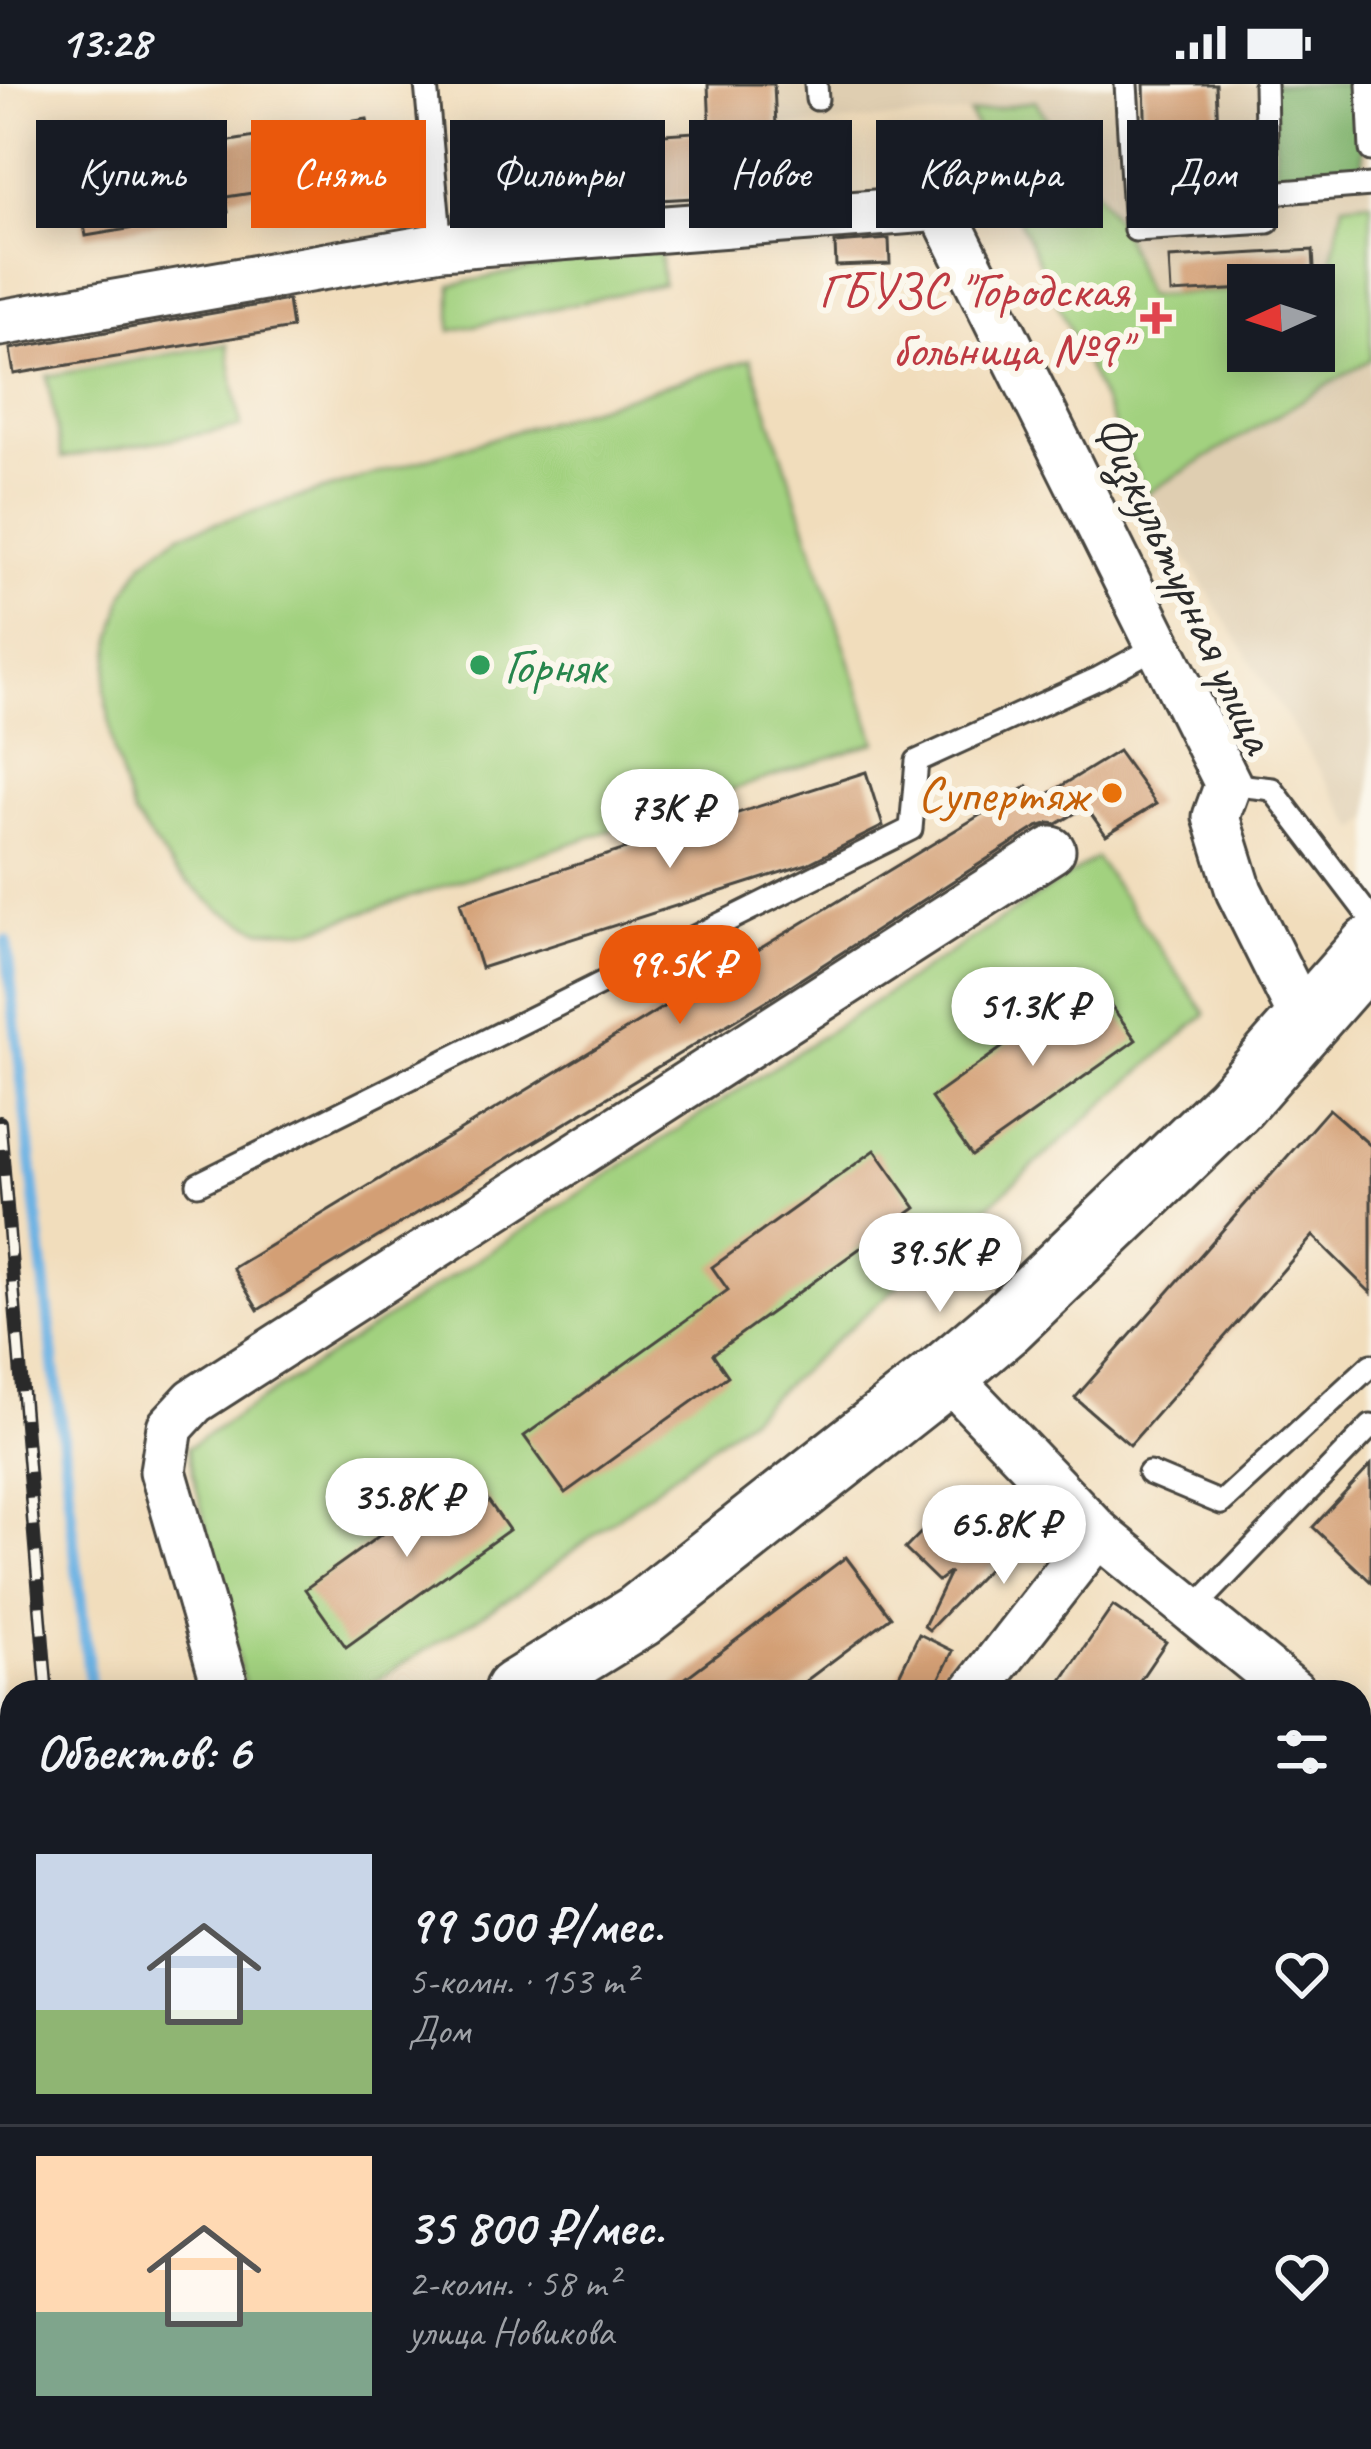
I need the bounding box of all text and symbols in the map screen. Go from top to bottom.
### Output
text: 13:28 [60,14,150,71]
chip: Купить [36,120,227,228]
chip: Снять [251,120,426,228]
chip: Фильтры [450,120,665,228]
chip: Новое [689,120,852,228]
chip: Квартира [876,120,1103,228]
chip: Дом [1127,120,1278,228]
place label: ГБУЗС "Городская больница №9" [819,258,1139,381]
north arrow [1227,264,1335,372]
map controls [1227,264,1335,372]
marker: ГБУЗС "Городская больница №9" [1140,302,1172,334]
street label: Физкультурная улица [1079,404,1293,766]
place label: Горняк [504,634,609,698]
marker: Горняк [467,652,493,678]
place label: Супертяж [917,762,1093,826]
pin: 73K ₽ [586,769,754,871]
marker: Супертяж [1099,780,1125,806]
text: 73K ₽ [628,783,712,832]
pin: 99.5K ₽ [569,925,791,1027]
text: 99.5K ₽ [626,939,734,988]
pin: 51.3K ₽ [922,967,1144,1069]
text: 51.3K ₽ [978,981,1088,1030]
pin: 39.5K ₽ [829,1213,1051,1315]
text: 39.5K ₽ [886,1227,994,1276]
pin: 35.8K ₽ [296,1458,518,1560]
text: 35.8K ₽ [352,1472,462,1521]
pin: 65.8K ₽ [893,1485,1115,1587]
text: 65.8K ₽ [949,1499,1059,1548]
icon: filters [1269,1719,1335,1785]
text: Объектов: 6 [36,1720,250,1784]
text: 99 500 ₽/мес. [408,1893,663,1957]
icon: home [132,1902,276,2046]
icon: heart [1269,1941,1335,2007]
text: 5-комн. · 153 m² [408,1957,636,2006]
text: Дом [408,2006,470,2055]
text: 35 800 ₽/мес. [408,2195,664,2259]
icon: home [132,2204,276,2348]
icon: heart [1269,2243,1335,2309]
text: 2-комн. · 58 m² [408,2259,618,2308]
text: улица Новикова [408,2308,614,2357]

